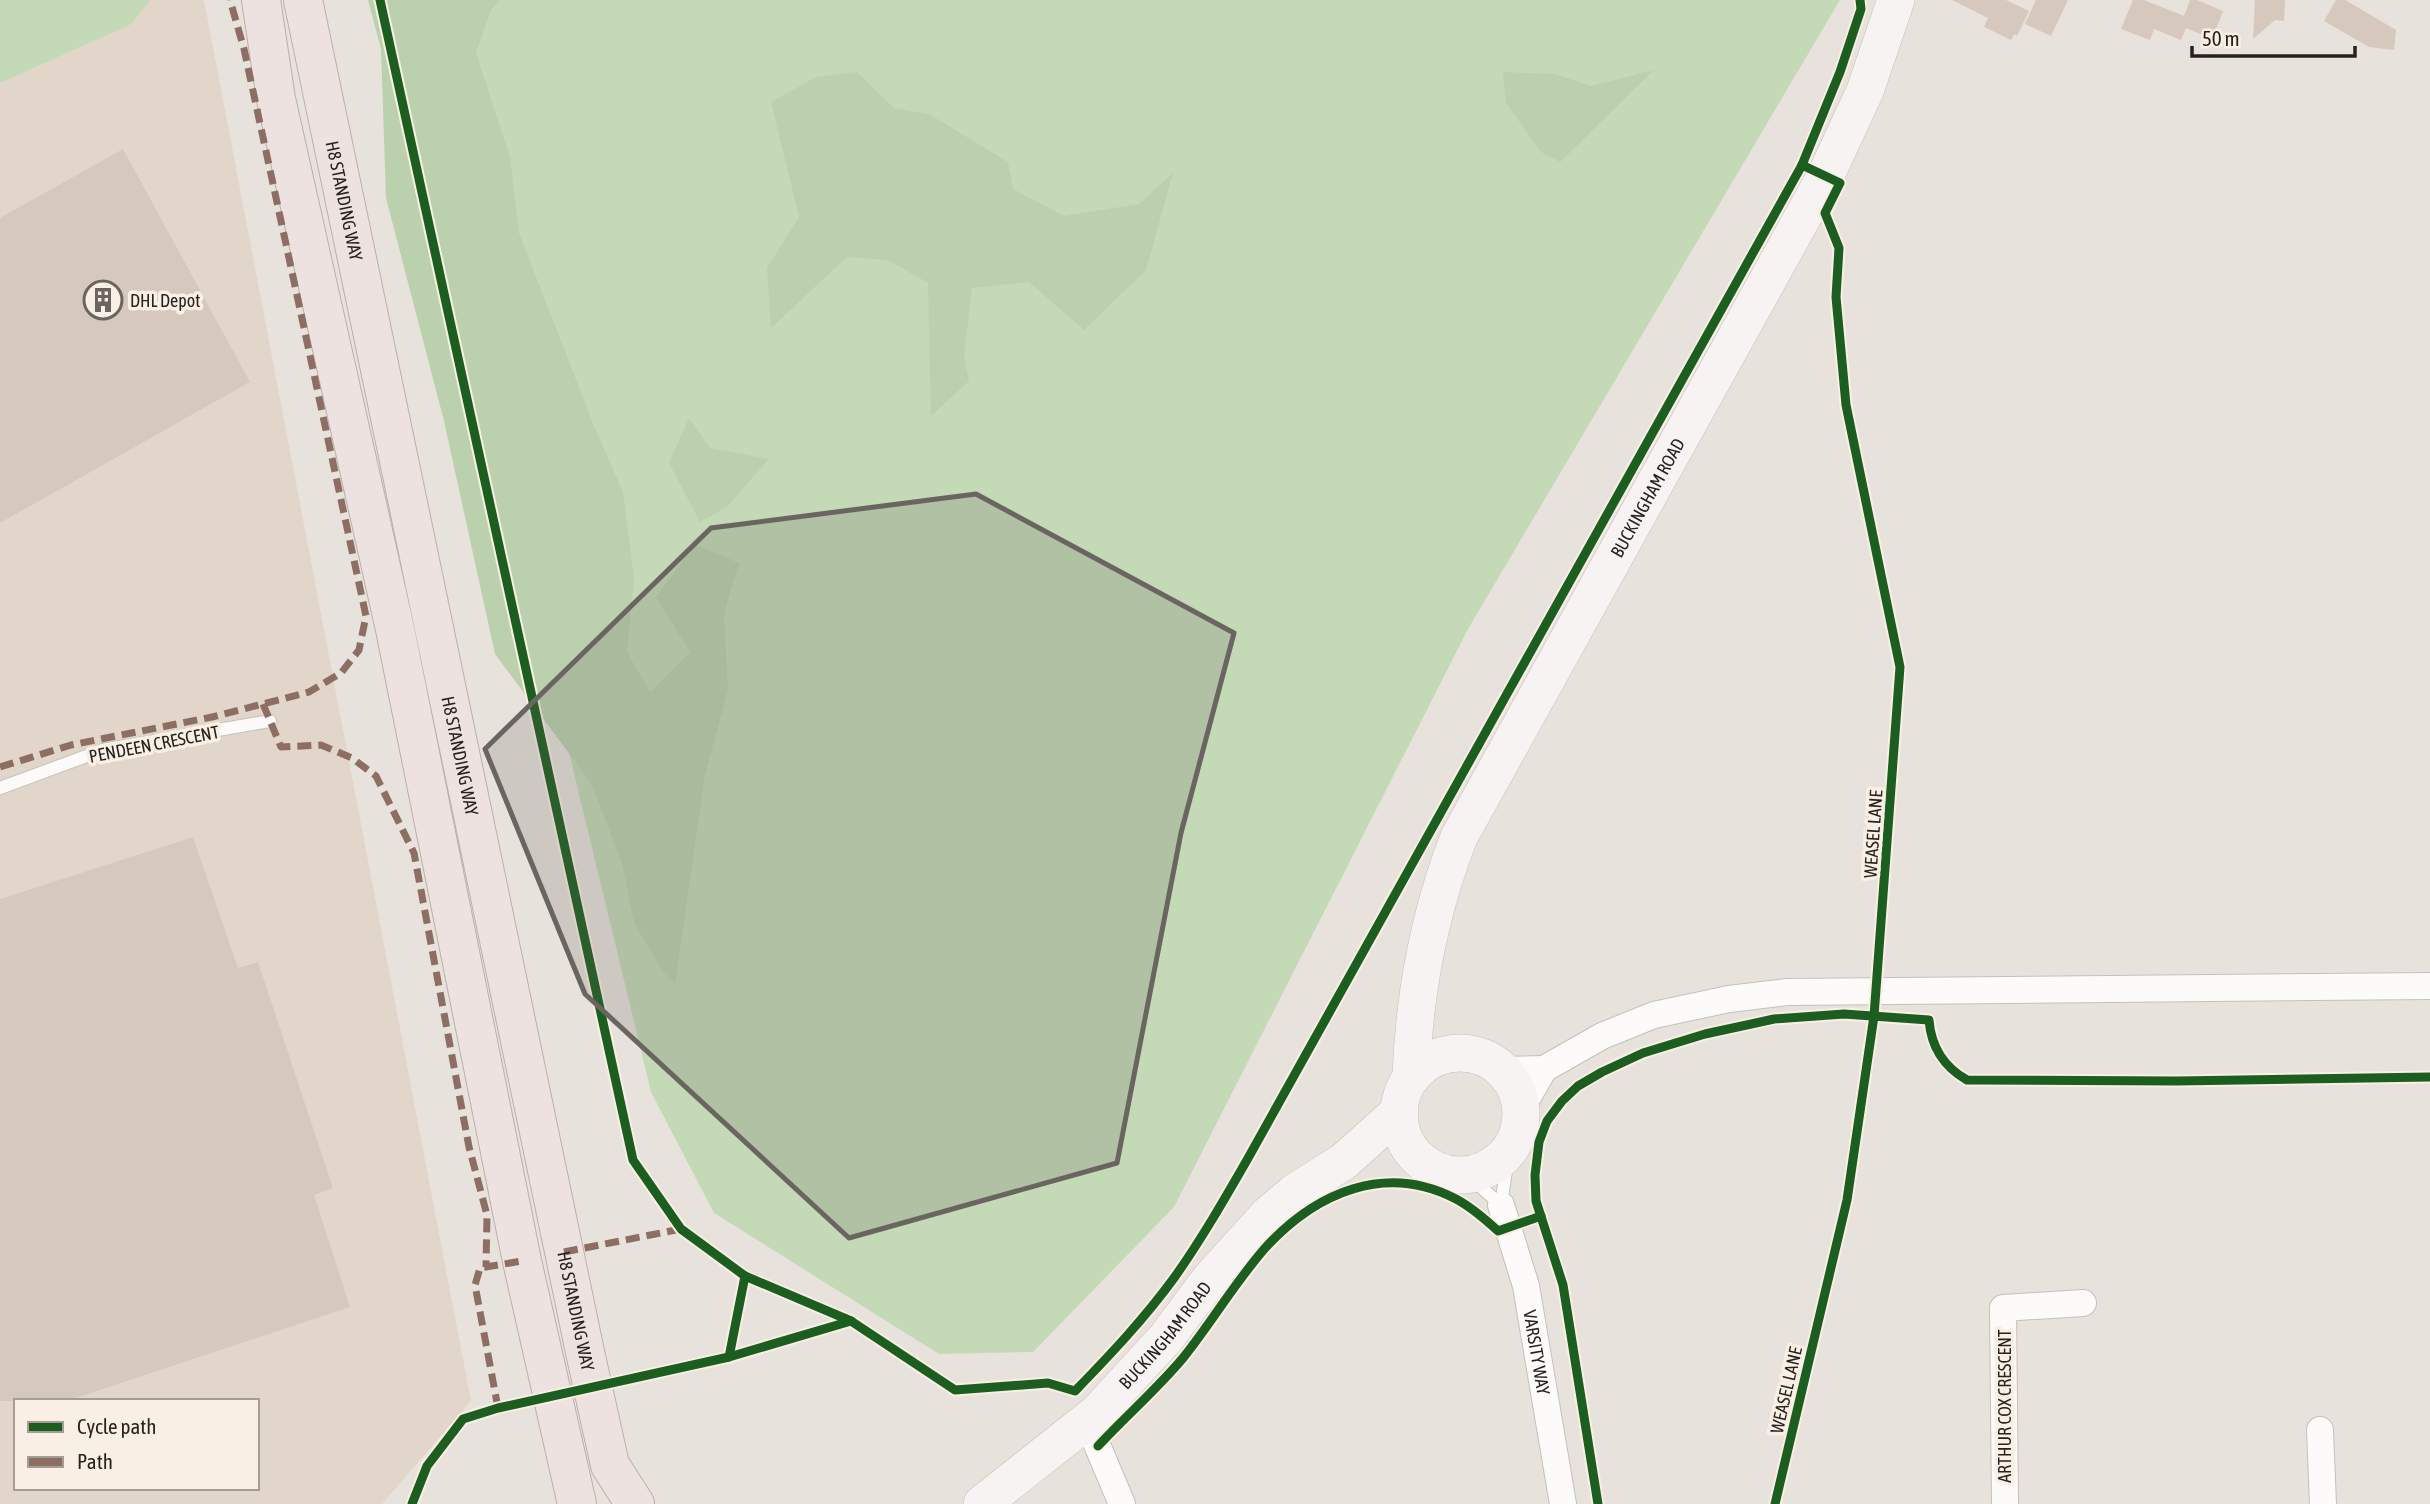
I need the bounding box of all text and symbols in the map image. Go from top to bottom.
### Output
scale bar [2192,14,2355,58]
text: 50 m [2202,26,2240,50]
street label: H8 STANDING WAY [322,139,368,262]
building icon: DHL Depot [82,279,124,321]
place label: DHL Depot [130,290,200,311]
street label: BUCKINGHAM ROAD [1606,434,1689,561]
street label: H8 STANDING WAY [438,694,483,817]
street label: PENDEEN CRESCENT [87,721,221,767]
street label: WEASEL LANE [1859,789,1887,879]
street label: H8 STANDING WAY [554,1249,599,1373]
street label: BUCKINGHAM ROAD [1114,1277,1215,1393]
street label: VARSITY WAY [1520,1308,1555,1396]
street label: ARTHUR COX CRESCENT [1994,1329,2015,1483]
street label: WEASEL LANE [1766,1344,1806,1435]
legend [14,1399,259,1490]
text: Cycle path [77,1414,156,1438]
text: Path [77,1449,113,1473]

